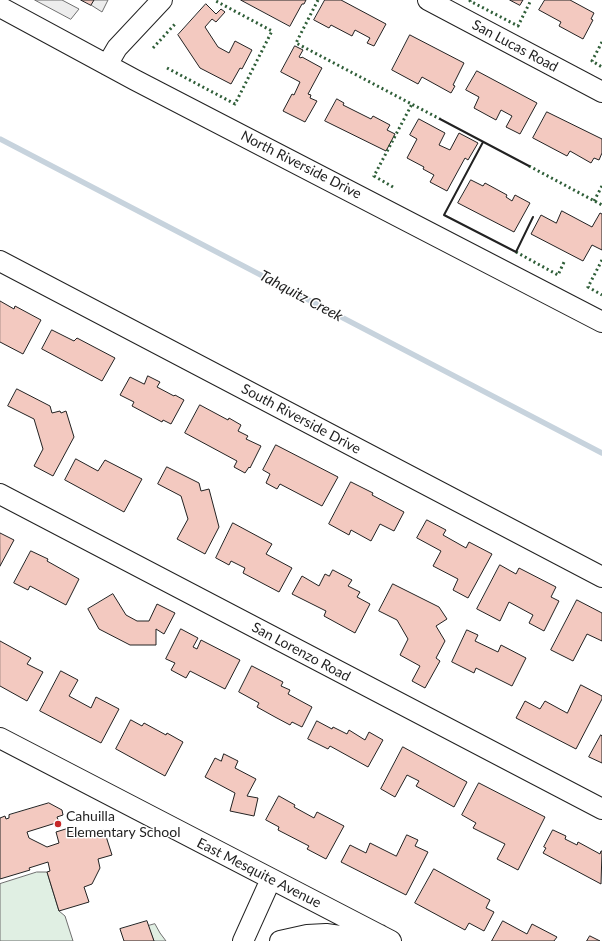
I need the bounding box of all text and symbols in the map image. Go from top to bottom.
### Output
street label: San Lucas Road [469,16,561,76]
street label: North Riverside Drive [238,127,364,203]
water label: Tahquitz Creek [256,266,346,326]
street label: South Riverside Drive [238,380,364,458]
street label: San Lorenzo Road [249,619,353,685]
place label: Cahuilla Elementary School [66,808,180,840]
marker: Cahuilla Elementary School [53,819,63,829]
street label: East Mesquite Avenue [194,834,324,912]

